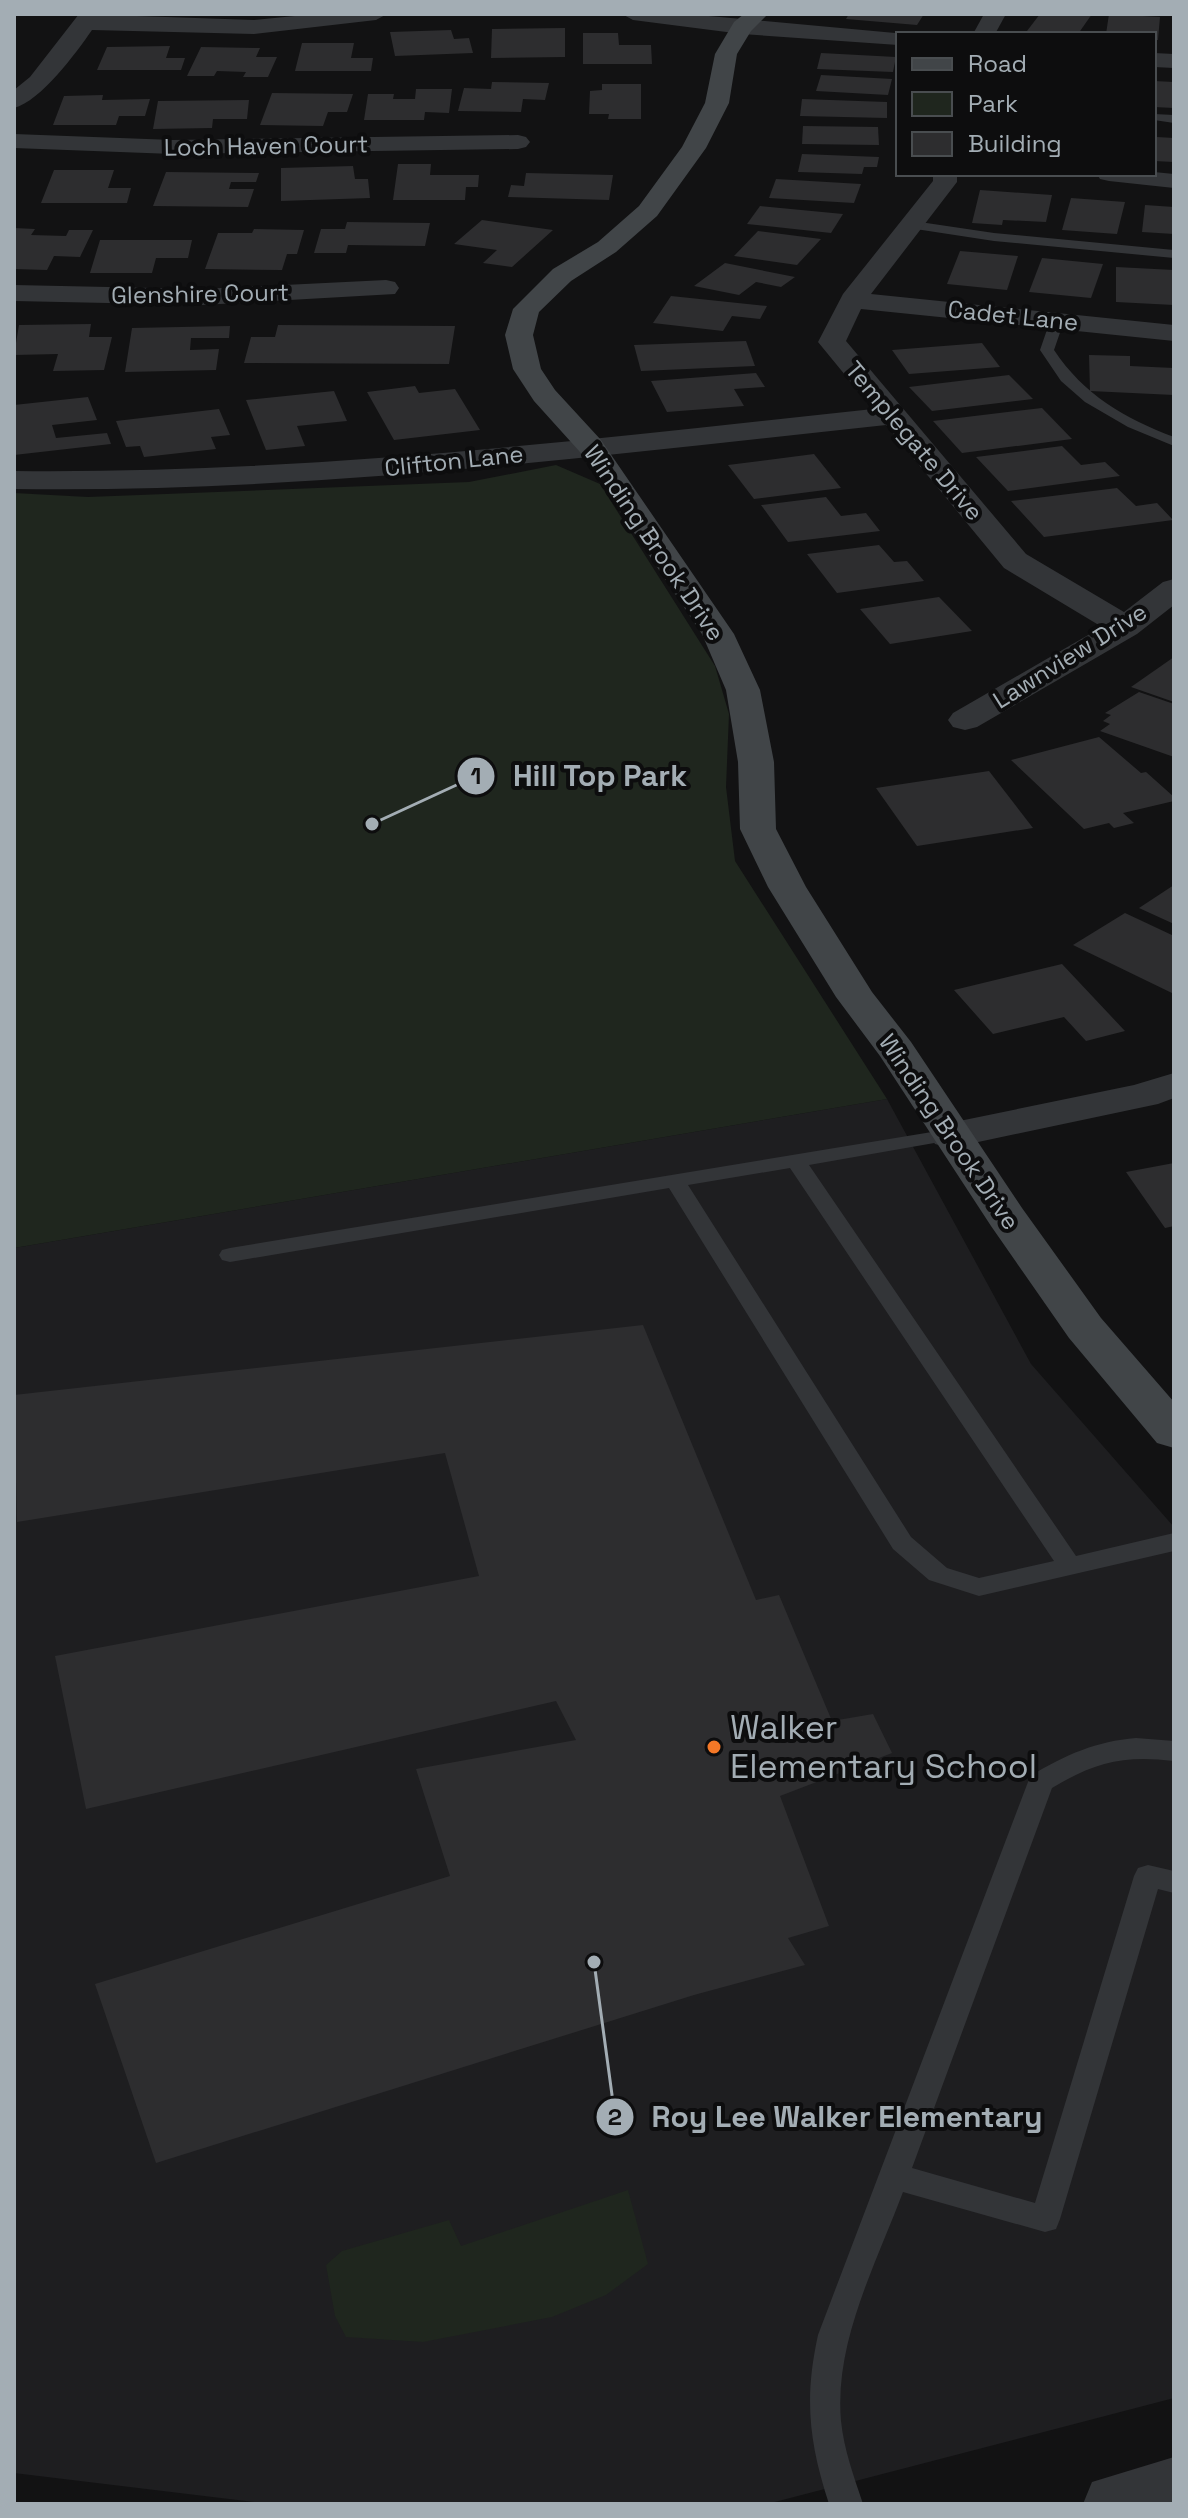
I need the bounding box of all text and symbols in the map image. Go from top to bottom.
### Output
legend [896,32,1156,176]
text: Road [968,48,1027,79]
text: Park [968,88,1018,119]
street label: Loch Haven Court [163,128,369,163]
text: Building [968,128,1062,159]
street label: Glenshire Court [111,276,289,311]
street label: Cadet Lane [946,293,1080,338]
street label: Templegate Drive [839,354,990,527]
street label: Clifton Lane [383,438,525,483]
street label: Winding Brook Drive [577,439,732,647]
street label: Lawnview Drive [987,596,1153,715]
callout: Hill Top Park [456,749,703,803]
text: Hill Top Park [513,756,687,795]
text: 1 [471,760,481,791]
street label: Winding Brook Drive [872,1028,1027,1236]
place label: Walker Elementary School [730,1706,1037,1788]
marker: Walker Elementary School [705,1738,723,1756]
callout: Roy Lee Walker Elementary [595,2090,1058,2144]
text: Roy Lee Walker Elementary [652,2097,1042,2136]
text: 2 [608,2101,622,2132]

